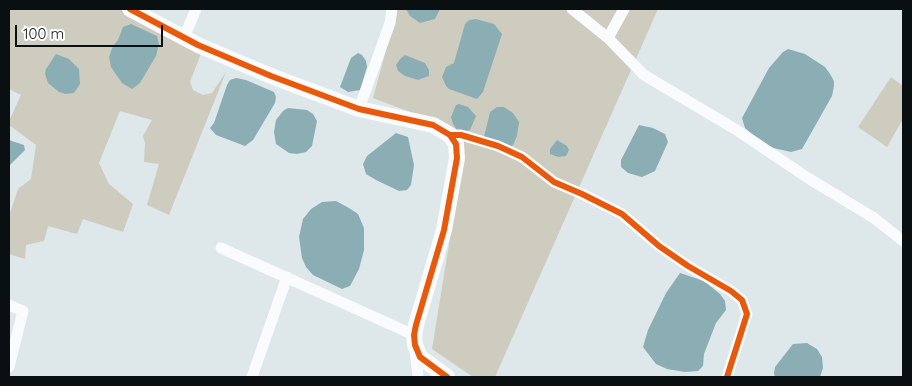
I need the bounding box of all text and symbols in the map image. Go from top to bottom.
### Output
scale bar [18,15,165,47]
text: 100 m [23,24,64,43]

